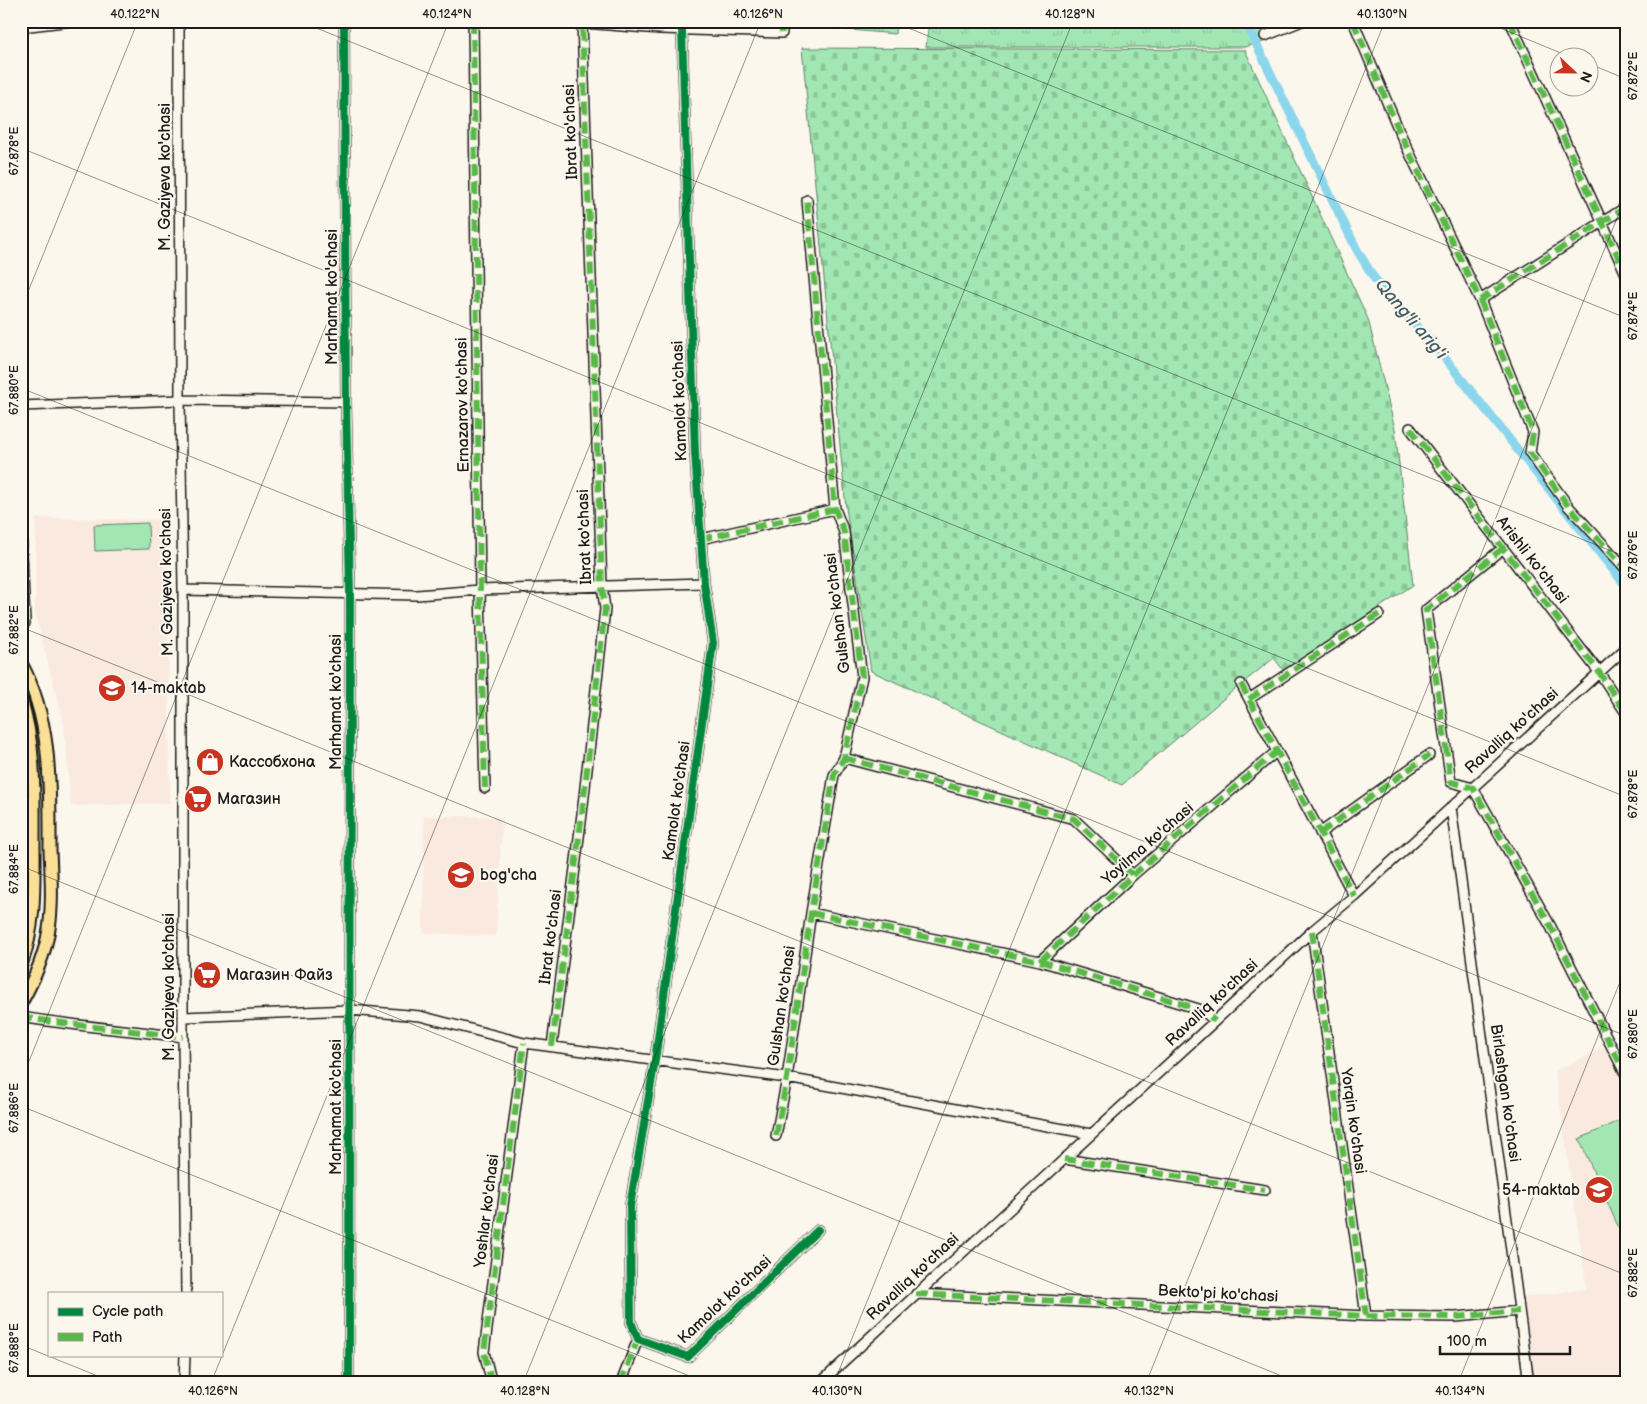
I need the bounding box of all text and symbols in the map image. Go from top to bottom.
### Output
text: 40.122°N [110,7,160,22]
text: 40.124°N [422,7,472,22]
text: 40.126°N [733,7,783,22]
text: 40.128°N [1045,7,1095,22]
text: 40.130°N [1357,7,1407,22]
north arrow [1550,48,1600,98]
text: 67.872°E [1626,52,1641,100]
text: N [1576,69,1595,85]
street label: Ibrat ko'chasi [560,84,582,180]
street label: M. Gaziyeva ko'chasi [156,103,175,251]
text: 67.878°E [7,126,22,175]
street label: Marhamat ko'chasi [323,229,342,365]
water label: Qang'li arig'i [1370,275,1452,364]
text: 67.874°E [1626,292,1641,340]
street label: Ernazarov ko'chasi [452,337,474,473]
street label: Kamolot ko'chasi [668,340,692,462]
text: 67.880°E [7,365,22,415]
street label: Ibrat ko'chasi [574,489,596,585]
street label: M. Gaziyeva ko'chasi [156,508,178,656]
street label: Arishli ko'chasi [1492,513,1572,607]
text: 67.876°E [1626,530,1641,579]
street label: Gulshan ko'chasi [821,552,855,674]
text: 67.882°E [7,605,22,655]
street label: Marhamat ko'chasi [327,634,346,770]
school or university icon: 14-maktab [97,673,127,703]
place label: 14-maktab [131,679,206,698]
street label: Ravalliq ko'chasi [1461,684,1563,778]
street label: Kamolot ko'chasi [659,740,695,862]
shop icon: Кассобхона [195,747,225,777]
place label: Кассобхона [229,753,316,772]
text: 67.878°E [1626,769,1641,818]
supermarket icon: Магазин [183,784,213,814]
place label: Магазин [217,790,281,809]
street label: Yoyilma ko'chasi [1097,799,1198,890]
text: 67.884°E [7,844,22,894]
school or university icon: bog'cha [446,860,476,890]
place label: bog'cha [480,866,537,885]
street label: Ibrat ko'chasi [536,888,566,986]
street label: M. Gaziyeva ko'chasi [160,913,179,1061]
street label: Gulshan ko'chasi [764,945,800,1067]
street label: Ravalliq ko'chasi [1162,955,1262,1051]
supermarket icon: Магазин Файз [192,960,222,990]
place label: Магазин Файз [226,966,333,985]
text: 67.880°E [1626,1009,1641,1059]
street label: Birlashgan ko'chasi [1486,1023,1524,1163]
street label: Marhamat ko'chasi [327,1039,346,1175]
street label: Yorqin ko'chasi [1336,1066,1370,1175]
text: 67.886°E [7,1083,22,1133]
street label: Yoshlar ko'chasi [470,1153,503,1270]
school or university icon: 54-maktab [1584,1175,1614,1205]
place label: 54-maktab [1502,1181,1580,1200]
street label: Ravalliq ko'chasi [863,1229,963,1325]
text: 67.882°E [1626,1248,1641,1298]
street label: Kamolot ko'chasi [674,1252,776,1348]
street label: Bekto'pi ko'chasi [1157,1281,1279,1307]
legend [48,1292,222,1356]
text: Cycle path [92,1302,163,1321]
text: 67.888°E [7,1323,22,1373]
scale bar [1440,1324,1570,1356]
text: Path [92,1328,122,1347]
text: 100 m [1447,1332,1487,1351]
text: 40.126°N [188,1384,238,1399]
text: 40.128°N [500,1384,550,1399]
text: 40.130°N [812,1384,862,1399]
text: 40.132°N [1124,1384,1174,1399]
text: 40.134°N [1435,1384,1485,1399]

